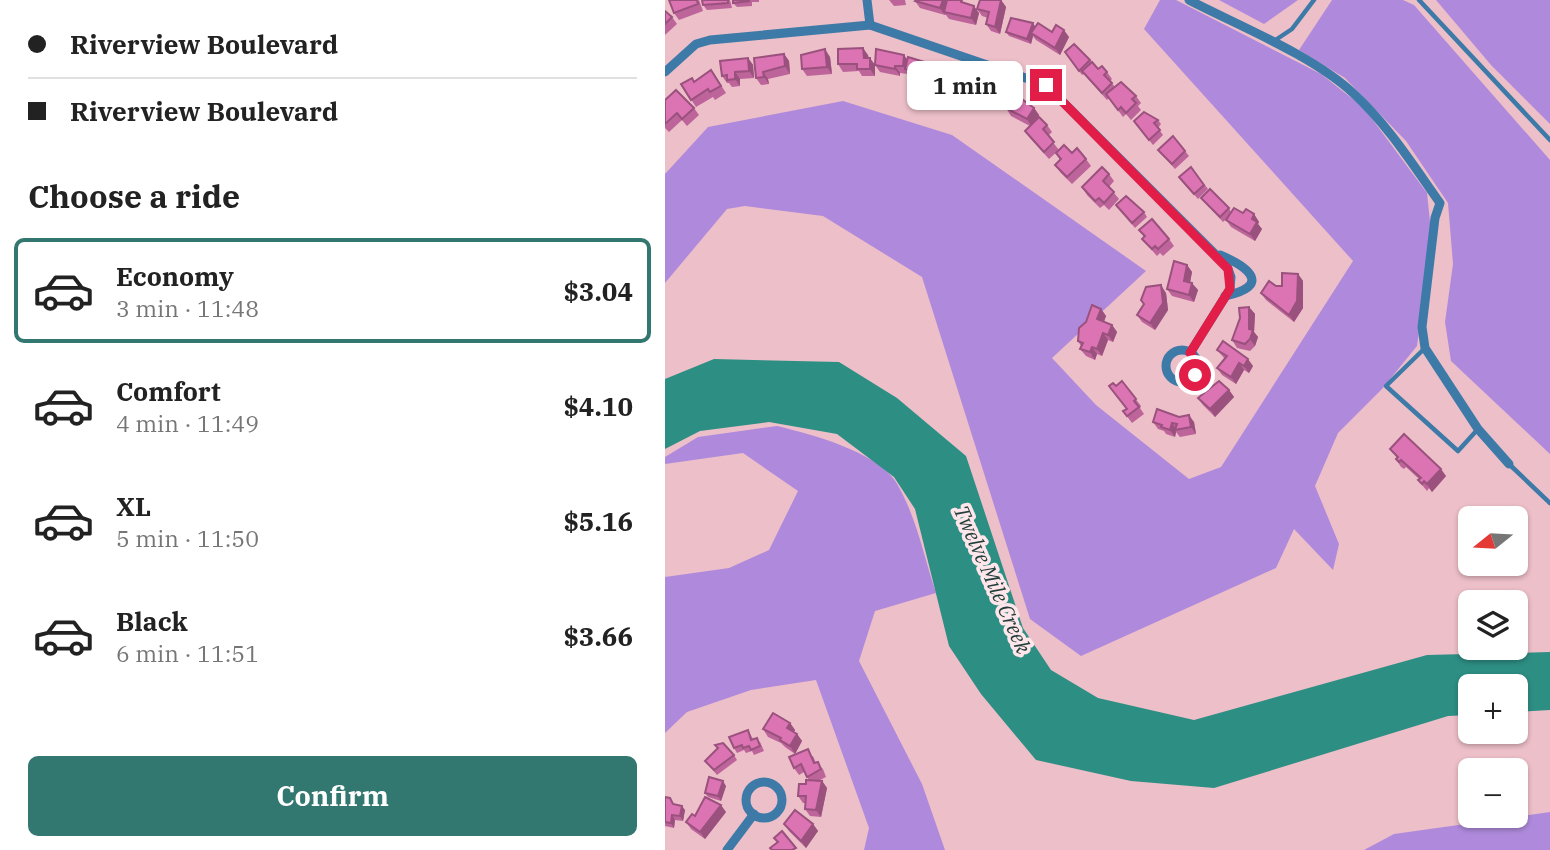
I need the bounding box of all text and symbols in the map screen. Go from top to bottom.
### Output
text: Riverview Boulevard [70,27,338,61]
callout: 1 min [906,60,1021,110]
route end [1030,69,1062,101]
text: 1 min [933,70,997,100]
text: Riverview Boulevard [70,94,338,128]
text: Choose a ride [28,175,240,217]
icon: car [32,259,95,322]
text: Economy [116,259,234,293]
text: $3.04 [563,274,633,308]
text: 3 min · 11:48 [116,293,259,323]
route start [1179,359,1211,391]
icon: car [32,374,95,437]
text: Comfort [116,374,221,408]
text: $4.10 [563,389,633,423]
text: 4 min · 11:49 [116,408,259,438]
icon: car [32,489,95,552]
text: XL [116,489,151,523]
water label: Twelve Mile Creek [948,500,1039,658]
text: $5.16 [563,504,633,538]
north arrow [1458,506,1528,576]
map controls [1458,506,1528,828]
text: 5 min · 11:50 [116,523,259,553]
button: layers [1458,590,1528,660]
icon: car [32,604,95,667]
text: Black [116,604,188,638]
text: $3.66 [563,619,633,653]
text: 6 min · 11:51 [116,638,259,668]
button: + [1458,674,1528,744]
button: Confirm [28,756,637,836]
button: − [1458,758,1528,828]

